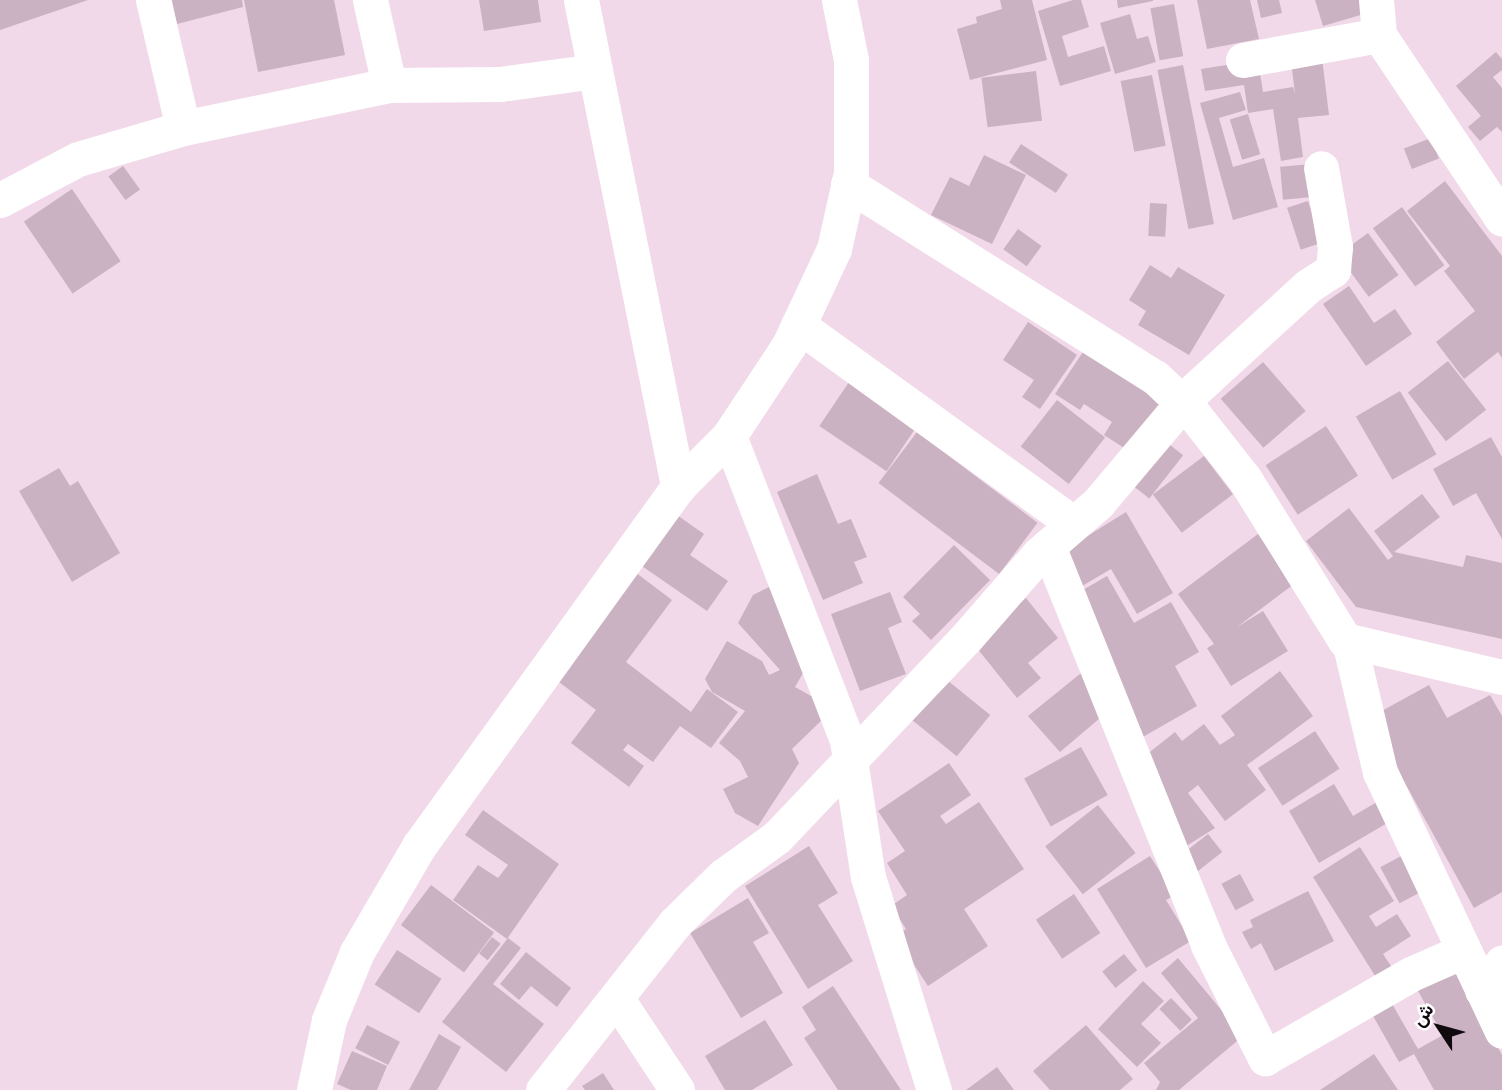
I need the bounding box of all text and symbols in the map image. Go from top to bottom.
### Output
north arrow [1404,992,1474,1062]
text: ش [1406,998,1438,1030]

